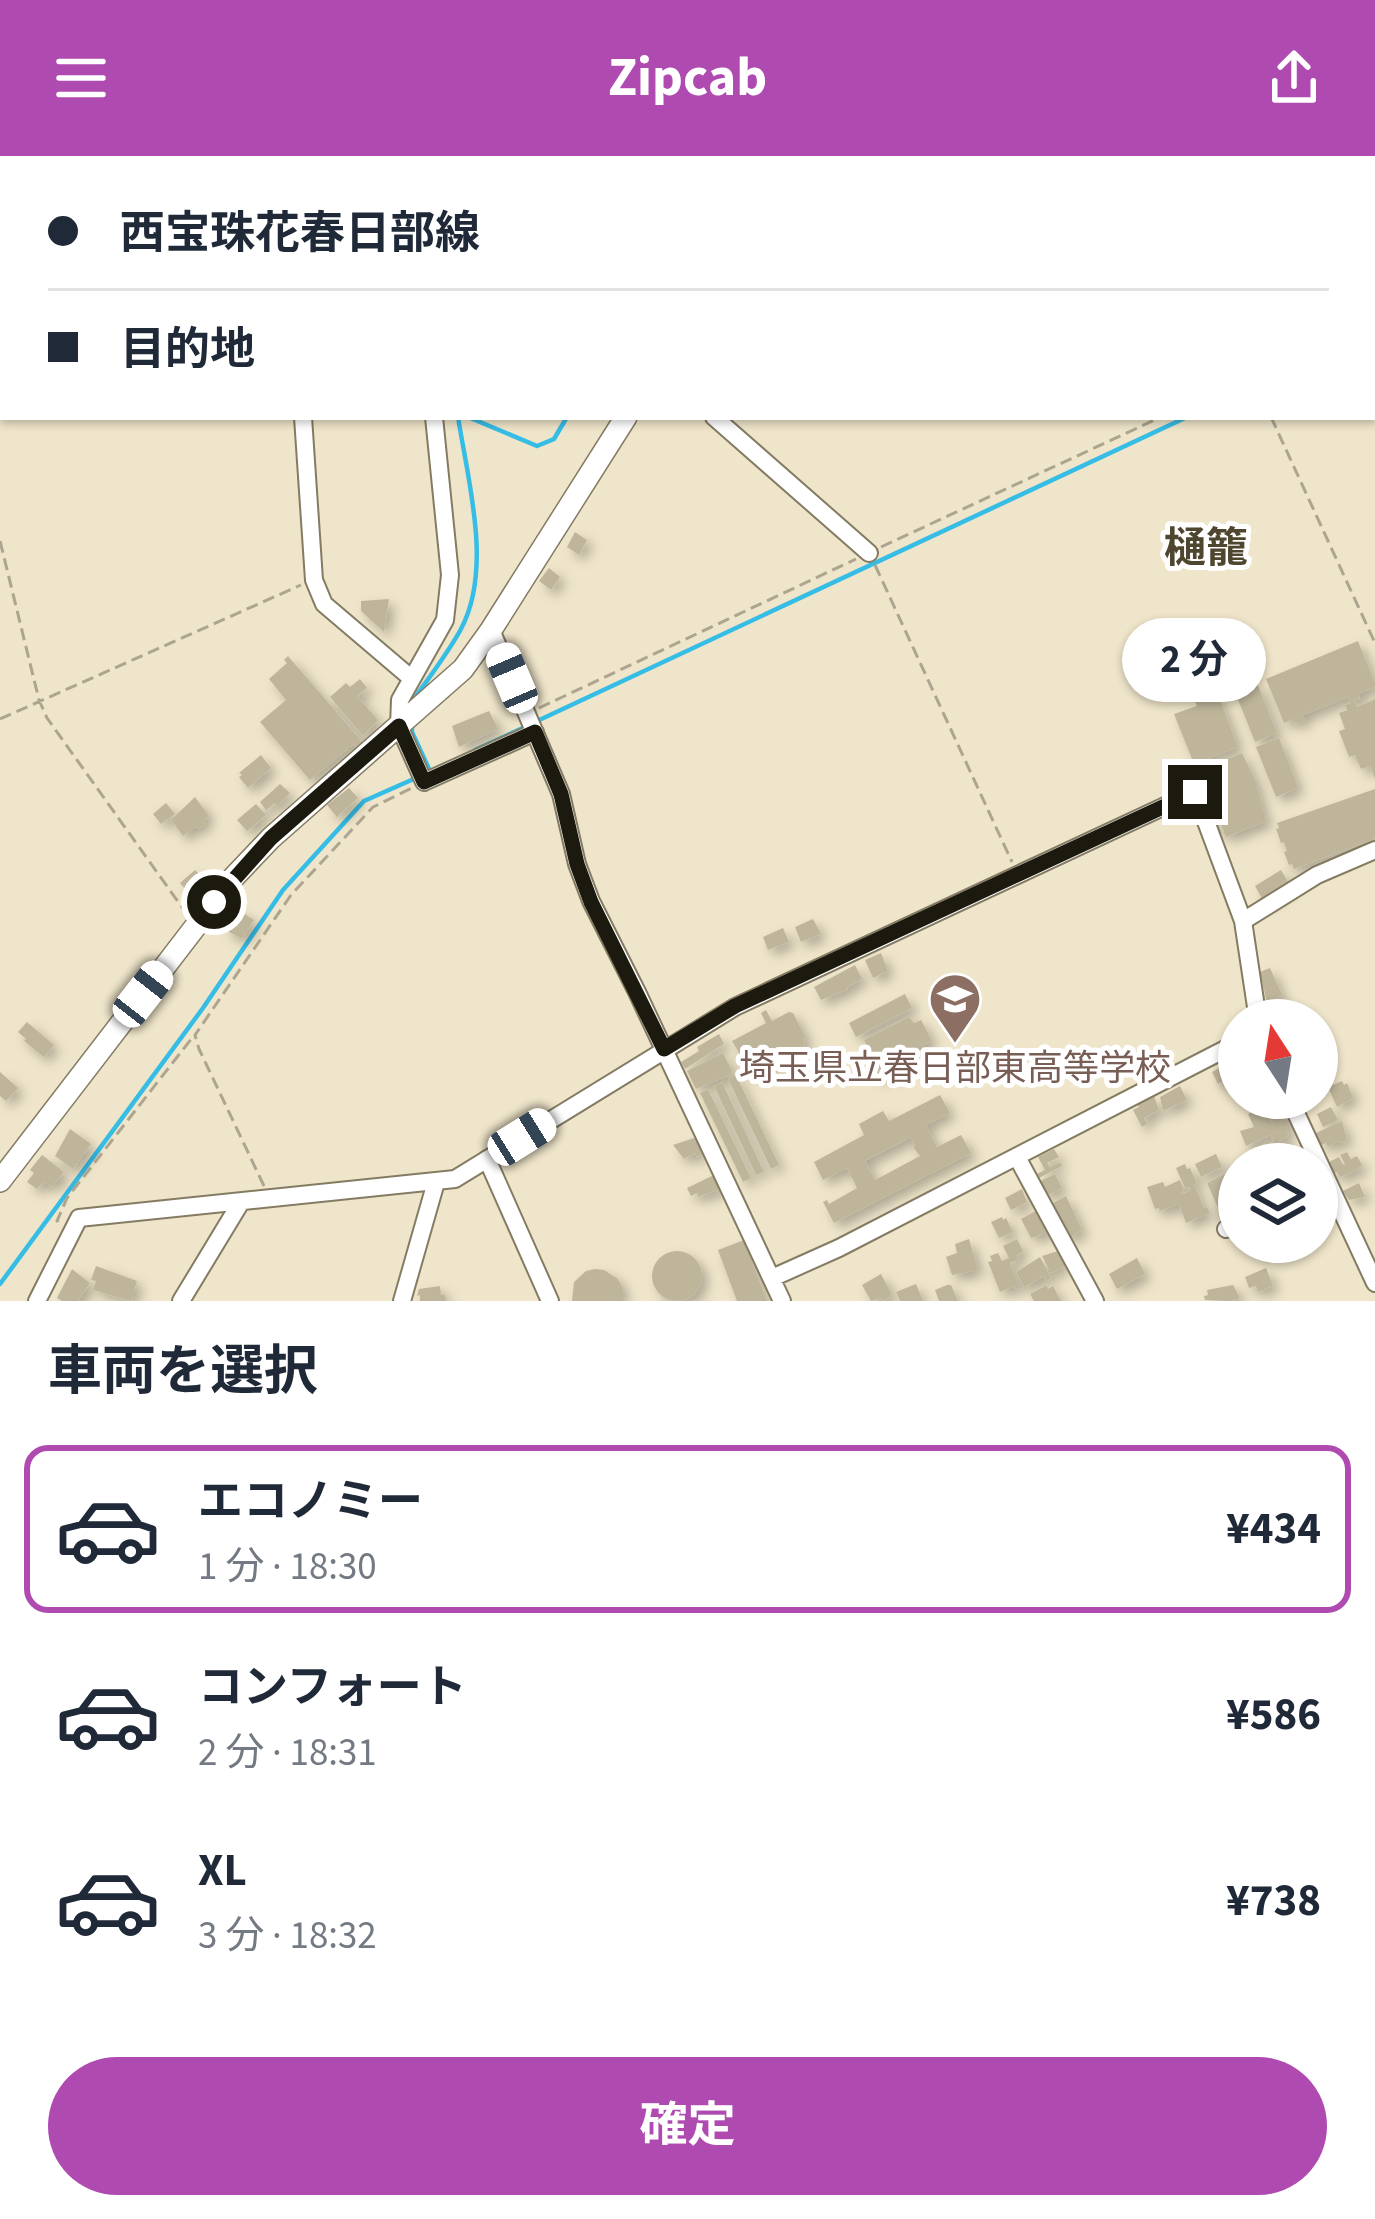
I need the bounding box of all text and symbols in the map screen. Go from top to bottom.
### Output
text: Zipcab [608,40,767,117]
icon: menu [48,45,114,111]
icon: share [1261,45,1327,111]
text: 西宝珠花春日部線 [120,202,480,266]
text: 目的地 [120,318,255,382]
district label: 樋籠 [1164,519,1248,579]
callout: 2 分 [1123,618,1267,702]
text: 2 分 [1160,632,1228,688]
car [481,638,543,718]
route end [1168,765,1222,819]
route start [187,875,241,929]
car [107,955,179,1033]
school or university icon: 埼玉県立春日部東高等学校 [927,971,983,1045]
north arrow [1218,999,1338,1119]
map controls [1218,999,1338,1263]
place label: 埼玉県立春日部東高等学校 [739,1043,1171,1094]
car [482,1103,562,1171]
button: layers [1218,1143,1338,1263]
text: 車両を選択 [48,1334,318,1411]
text: エコノミー [198,1470,423,1534]
icon: car [54,1475,162,1583]
text: ¥434 [1226,1497,1321,1561]
text: 1 分 · 18:30 [198,1539,377,1595]
text: コンフォート [198,1656,467,1720]
icon: car [54,1661,162,1769]
text: ¥586 [1226,1683,1321,1747]
text: 2 分 · 18:31 [198,1725,377,1781]
text: XL [198,1839,247,1903]
icon: car [54,1847,162,1955]
text: ¥738 [1226,1869,1321,1933]
text: 3 分 · 18:32 [198,1908,377,1964]
button: 確定 [48,2057,1327,2195]

